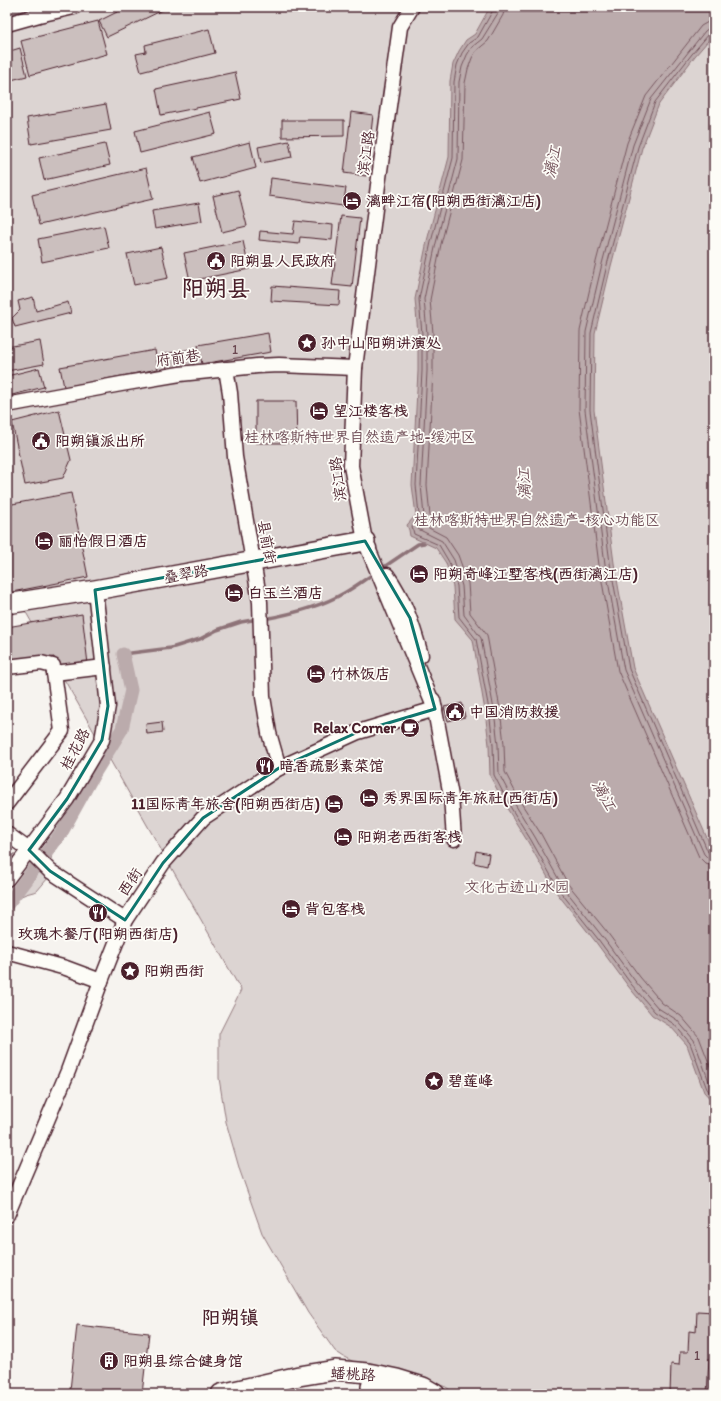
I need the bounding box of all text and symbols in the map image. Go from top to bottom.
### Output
street label: 滨江路 [354,129,378,177]
water label: 漓江 [539,143,565,180]
hotel icon: 漓畔江宿(阳朔西街漓江店) [341,190,363,212]
place label: 漓畔江宿(阳朔西街漓江店) [366,192,541,211]
public building icon: 阳朔县人民政府 [205,250,227,272]
place label: 阳朔县人民政府 [230,252,335,270]
district label: 阳朔县 [182,274,251,302]
place icon: 孙中山阳朔讲演处 [296,332,318,354]
place label: 孙中山阳朔讲演处 [321,334,441,352]
house number: 1 [232,342,238,357]
street label: 府前巷 [154,346,202,370]
hotel icon: 望江楼客栈 [308,400,330,422]
place label: 望江楼客栈 [333,402,408,420]
park label: 桂林喀斯特世界自然遗产地-缓冲区 [244,428,476,446]
public building icon: 阳朔镇派出所 [30,430,52,452]
place label: 阳朔镇派出所 [55,432,145,450]
street label: 滨江路 [326,456,350,502]
water label: 漓江 [514,467,534,500]
park label: 桂林喀斯特世界自然遗产-核心功能区 [414,511,660,529]
street label: 县前街 [254,518,280,566]
hotel icon: 丽怡假日酒店 [33,530,55,552]
place label: 丽怡假日酒店 [58,532,148,550]
street label: 叠翠路 [162,561,210,587]
hotel icon: 阳朔奇峰江墅客栈(西街漓江店) [408,563,430,585]
place label: 阳朔奇峰江墅客栈(西街漓江店) [433,565,638,584]
hotel icon: 白玉兰酒店 [223,582,245,604]
place label: 白玉兰酒店 [248,584,323,602]
hotel icon: 竹林饭店 [305,663,327,685]
place label: 竹林饭店 [330,665,390,683]
public building icon: 中国消防救援 [444,701,466,723]
place label: 中国消防救援 [469,703,559,721]
cafe icon: Relax Corner [399,717,421,739]
place label: Relax Corner [313,719,396,737]
street label: 桂花路 [56,725,94,773]
restaurant icon: 暗香疏影素菜馆 [254,755,276,777]
place label: 暗香疏影素菜馆 [279,757,384,775]
water label: 漓江 [588,776,621,814]
hotel icon: 秀界国际青年旅社(西街店) [358,787,380,809]
place label: 秀界国际青年旅社(西街店) [383,789,558,808]
hotel icon: 11国际青年旅舍(阳朔西街店) [323,793,345,815]
place label: 11国际青年旅舍(阳朔西街店) [131,795,320,814]
hotel icon: 阳朔老西街客栈 [332,826,354,848]
place label: 阳朔老西街客栈 [357,828,462,846]
street label: 西街 [114,865,146,899]
park label: 文化古迹山水园 [464,878,570,896]
hotel icon: 背包客栈 [280,898,302,920]
place label: 背包客栈 [305,900,365,918]
restaurant icon: 玫瑰木餐厅(阳朔西街店) [87,902,109,924]
place label: 玫瑰木餐厅(阳朔西街店) [18,925,178,944]
place icon: 阳朔西街 [119,960,141,982]
place label: 阳朔西街 [144,962,204,980]
place icon: 碧莲峰 [423,1070,445,1092]
place label: 碧莲峰 [448,1072,493,1090]
district label: 阳朔镇 [201,1306,259,1329]
house number: 1 [694,1348,700,1363]
building icon: 阳朔县综合健身馆 [98,1350,120,1372]
place label: 阳朔县综合健身馆 [123,1352,243,1370]
street label: 蟠桃路 [330,1363,376,1385]

